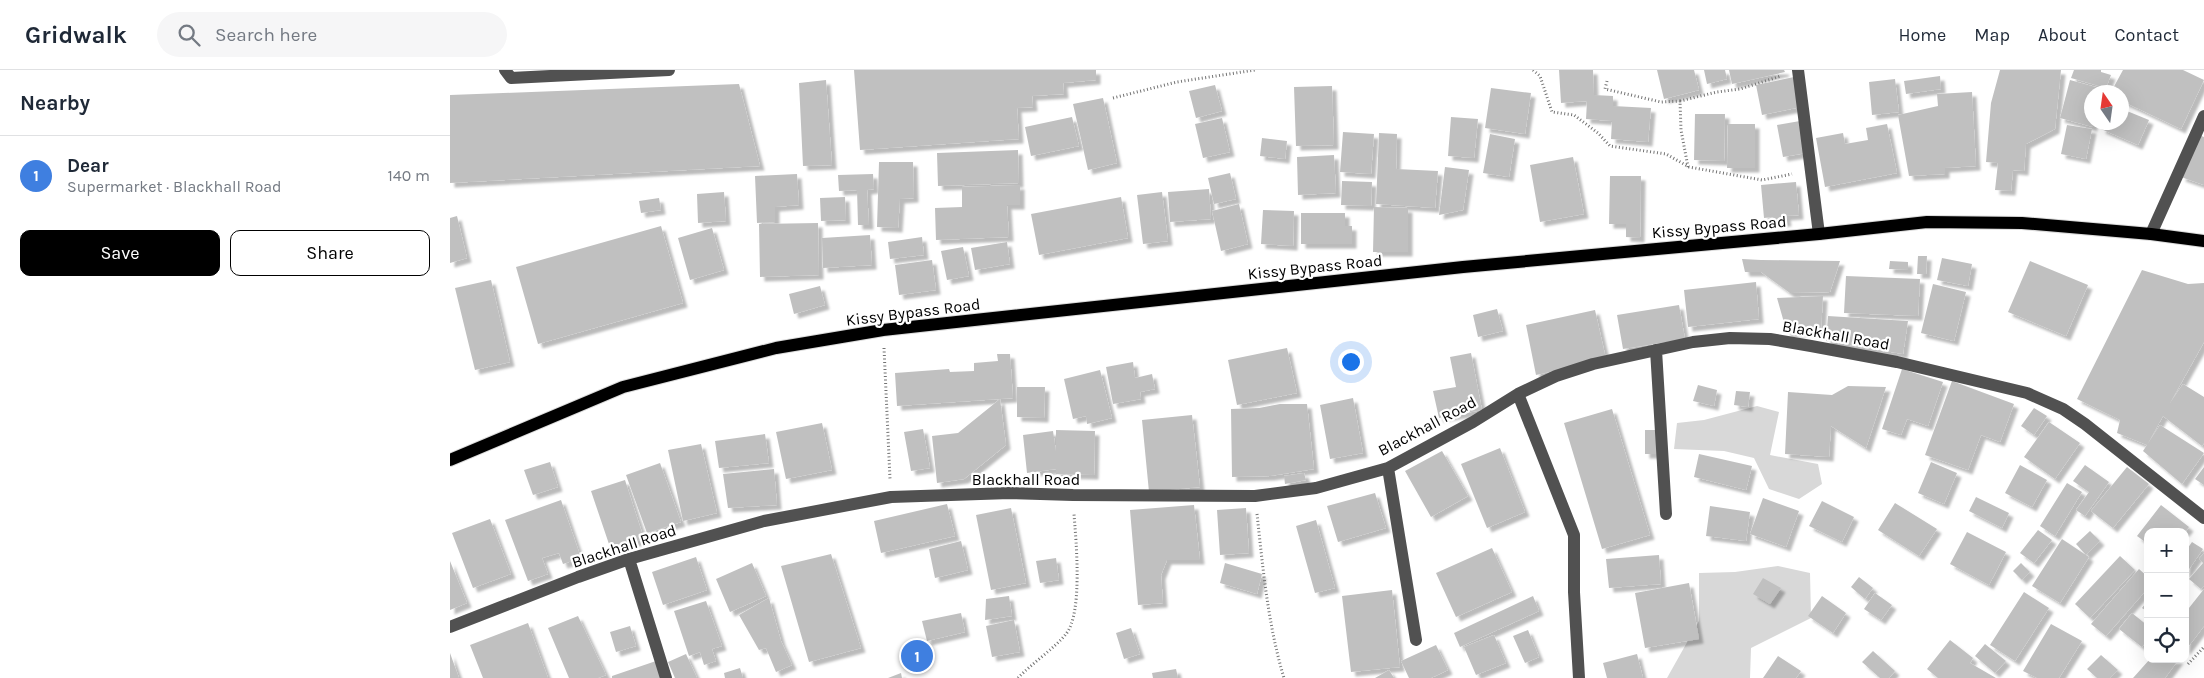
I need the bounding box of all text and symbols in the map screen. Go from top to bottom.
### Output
search box [157,12,507,57]
text: Gridwalk [25,21,127,49]
icon: search [175,21,203,49]
text: Search here [215,24,317,46]
text: Home [1898,24,1946,46]
text: Map [1974,24,2010,46]
text: About [2038,24,2087,46]
text: Contact [2115,24,2179,46]
north arrow [2084,85,2129,130]
text: Nearby [20,91,90,115]
text: Dear [67,155,109,177]
text: 1 [33,166,39,185]
text: 140 m [388,166,430,185]
text: Supermarket · Blackhall Road [67,177,282,196]
street label: Kissy Bypass Road [1651,212,1787,242]
button: Save [20,230,220,276]
button: Share [230,230,430,276]
street label: Kissy Bypass Road [1247,250,1383,284]
street label: Kissy Bypass Road [845,294,981,330]
street label: Blackhall Road [1781,316,1891,354]
your location [1338,349,1364,375]
street label: Blackhall Road [1375,392,1479,460]
street label: Blackhall Road [972,470,1080,489]
street label: Blackhall Road [569,520,679,572]
map controls [2144,528,2189,663]
button: + [2144,528,2189,573]
button: − [2144,573,2189,618]
button: locate [2144,618,2189,663]
pin: 1 [901,637,933,675]

